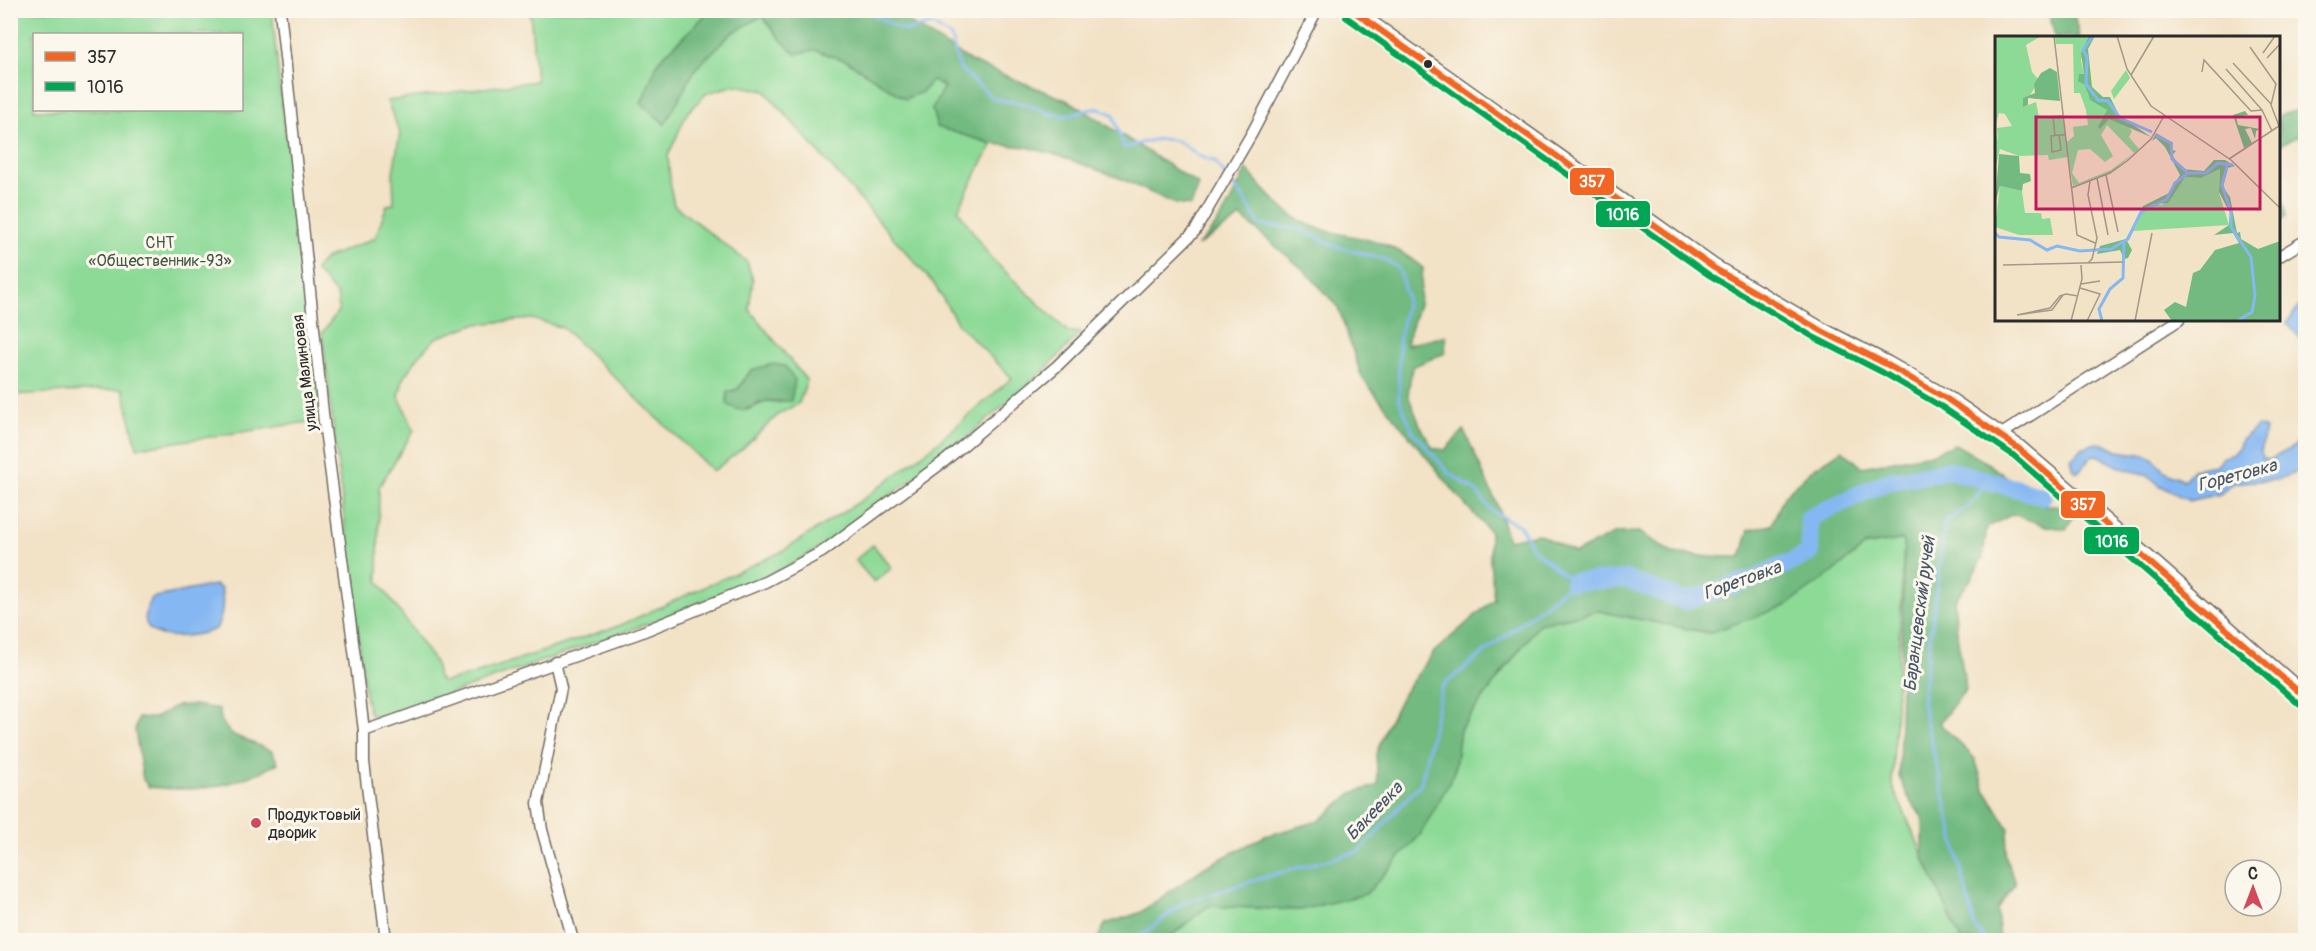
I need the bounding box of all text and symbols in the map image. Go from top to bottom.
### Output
legend [33,33,243,111]
inset map [1995,36,2280,321]
text: 357 [87,46,117,69]
unlabelled marker [1422,58,1434,70]
text: 1016 [87,76,124,99]
line badge: 357 [1569,167,1615,196]
text: 357 [1579,172,1606,192]
line badge: 1016 [1595,200,1651,228]
text: 1016 [1607,205,1639,225]
park label: СНТ «Общественник-93» [88,233,232,271]
street label: улица Малиновая [288,313,322,433]
water label: Горетовка [2195,453,2281,497]
line badge: 357 [2060,490,2106,519]
text: 357 [2070,495,2097,515]
line badge: 1016 [2083,526,2140,555]
text: 1016 [2096,532,2128,552]
water label: Баранцевский ручей [1899,534,1941,693]
water label: Горетовка [1700,555,1786,605]
water label: Бакеевка [1341,776,1409,845]
place label: Продуктовый дворик [268,805,361,843]
marker: Продуктовый дворик [249,816,263,830]
north arrow [2223,858,2283,918]
text: С [2248,864,2258,884]

